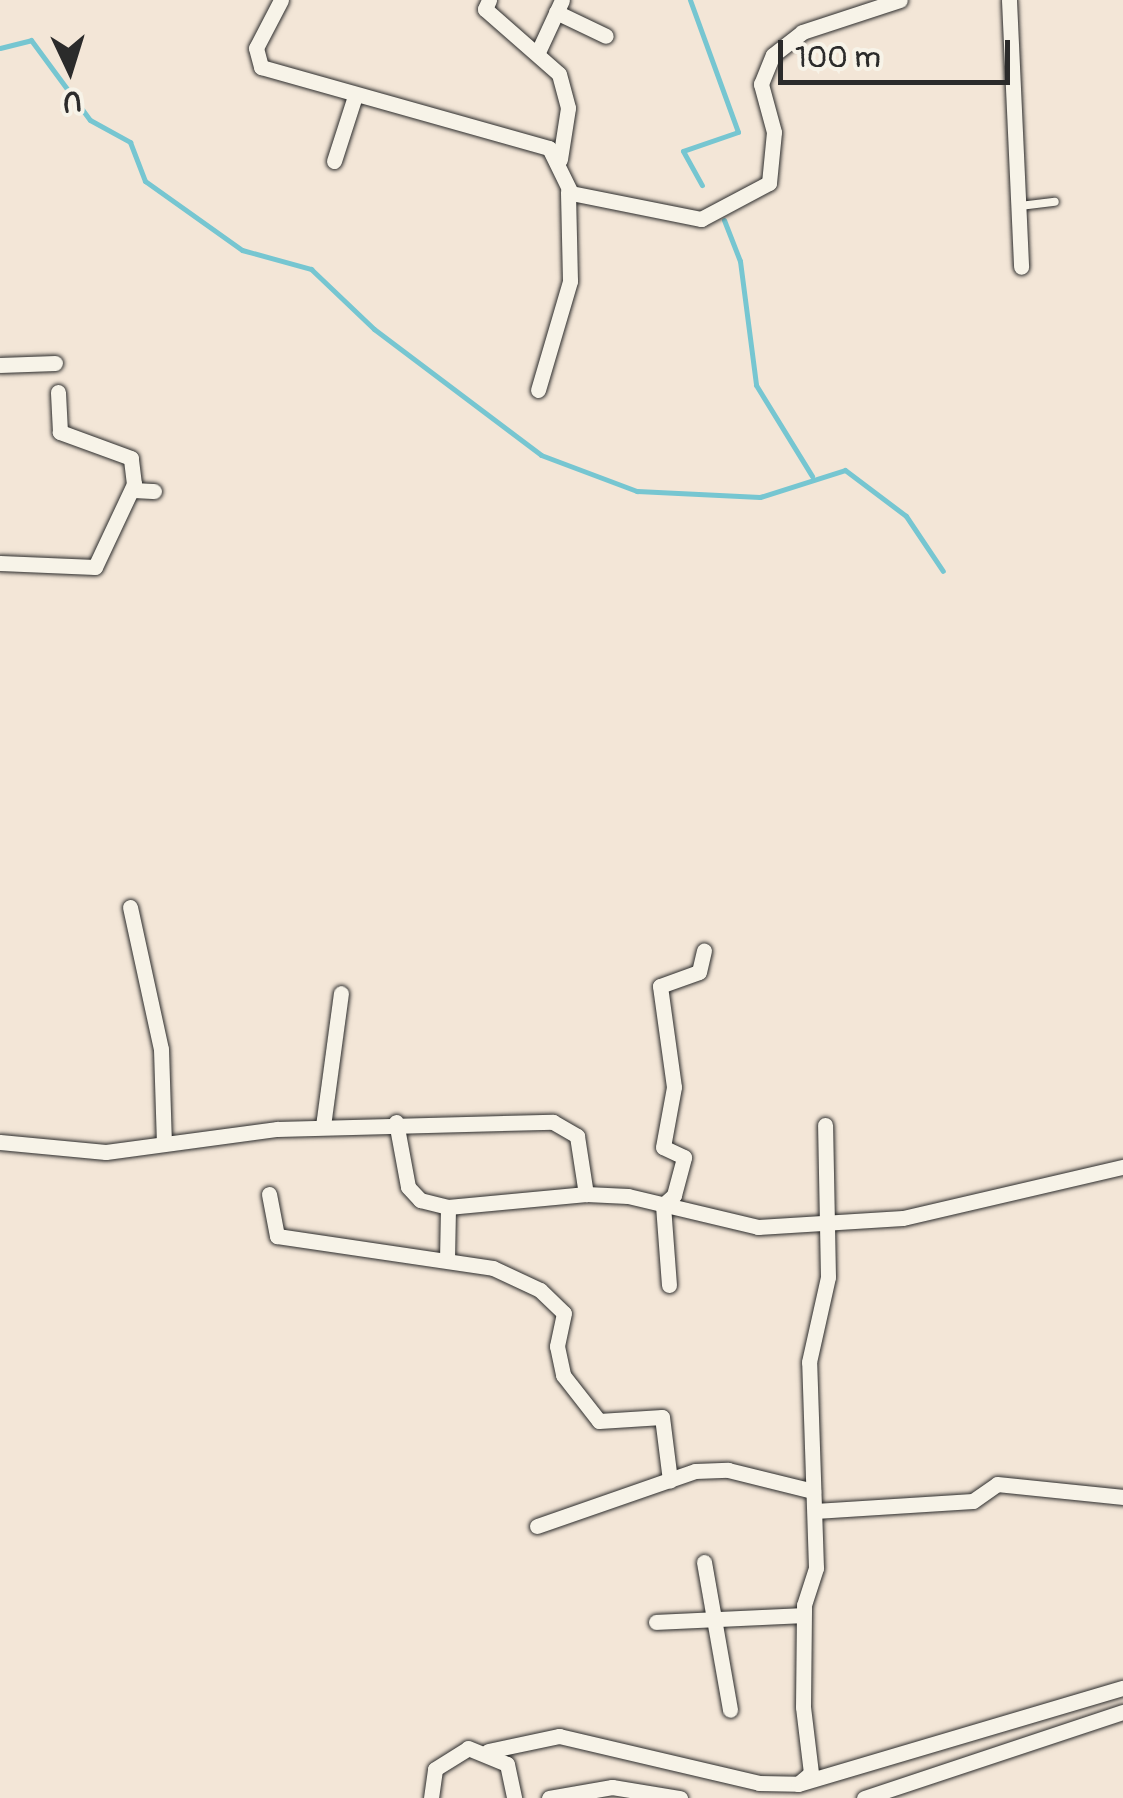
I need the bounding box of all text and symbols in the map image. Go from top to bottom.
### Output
north arrow [20,20,120,120]
scale bar [783,20,1016,82]
text: 100 m [795,39,881,76]
text: U [62,82,83,119]

